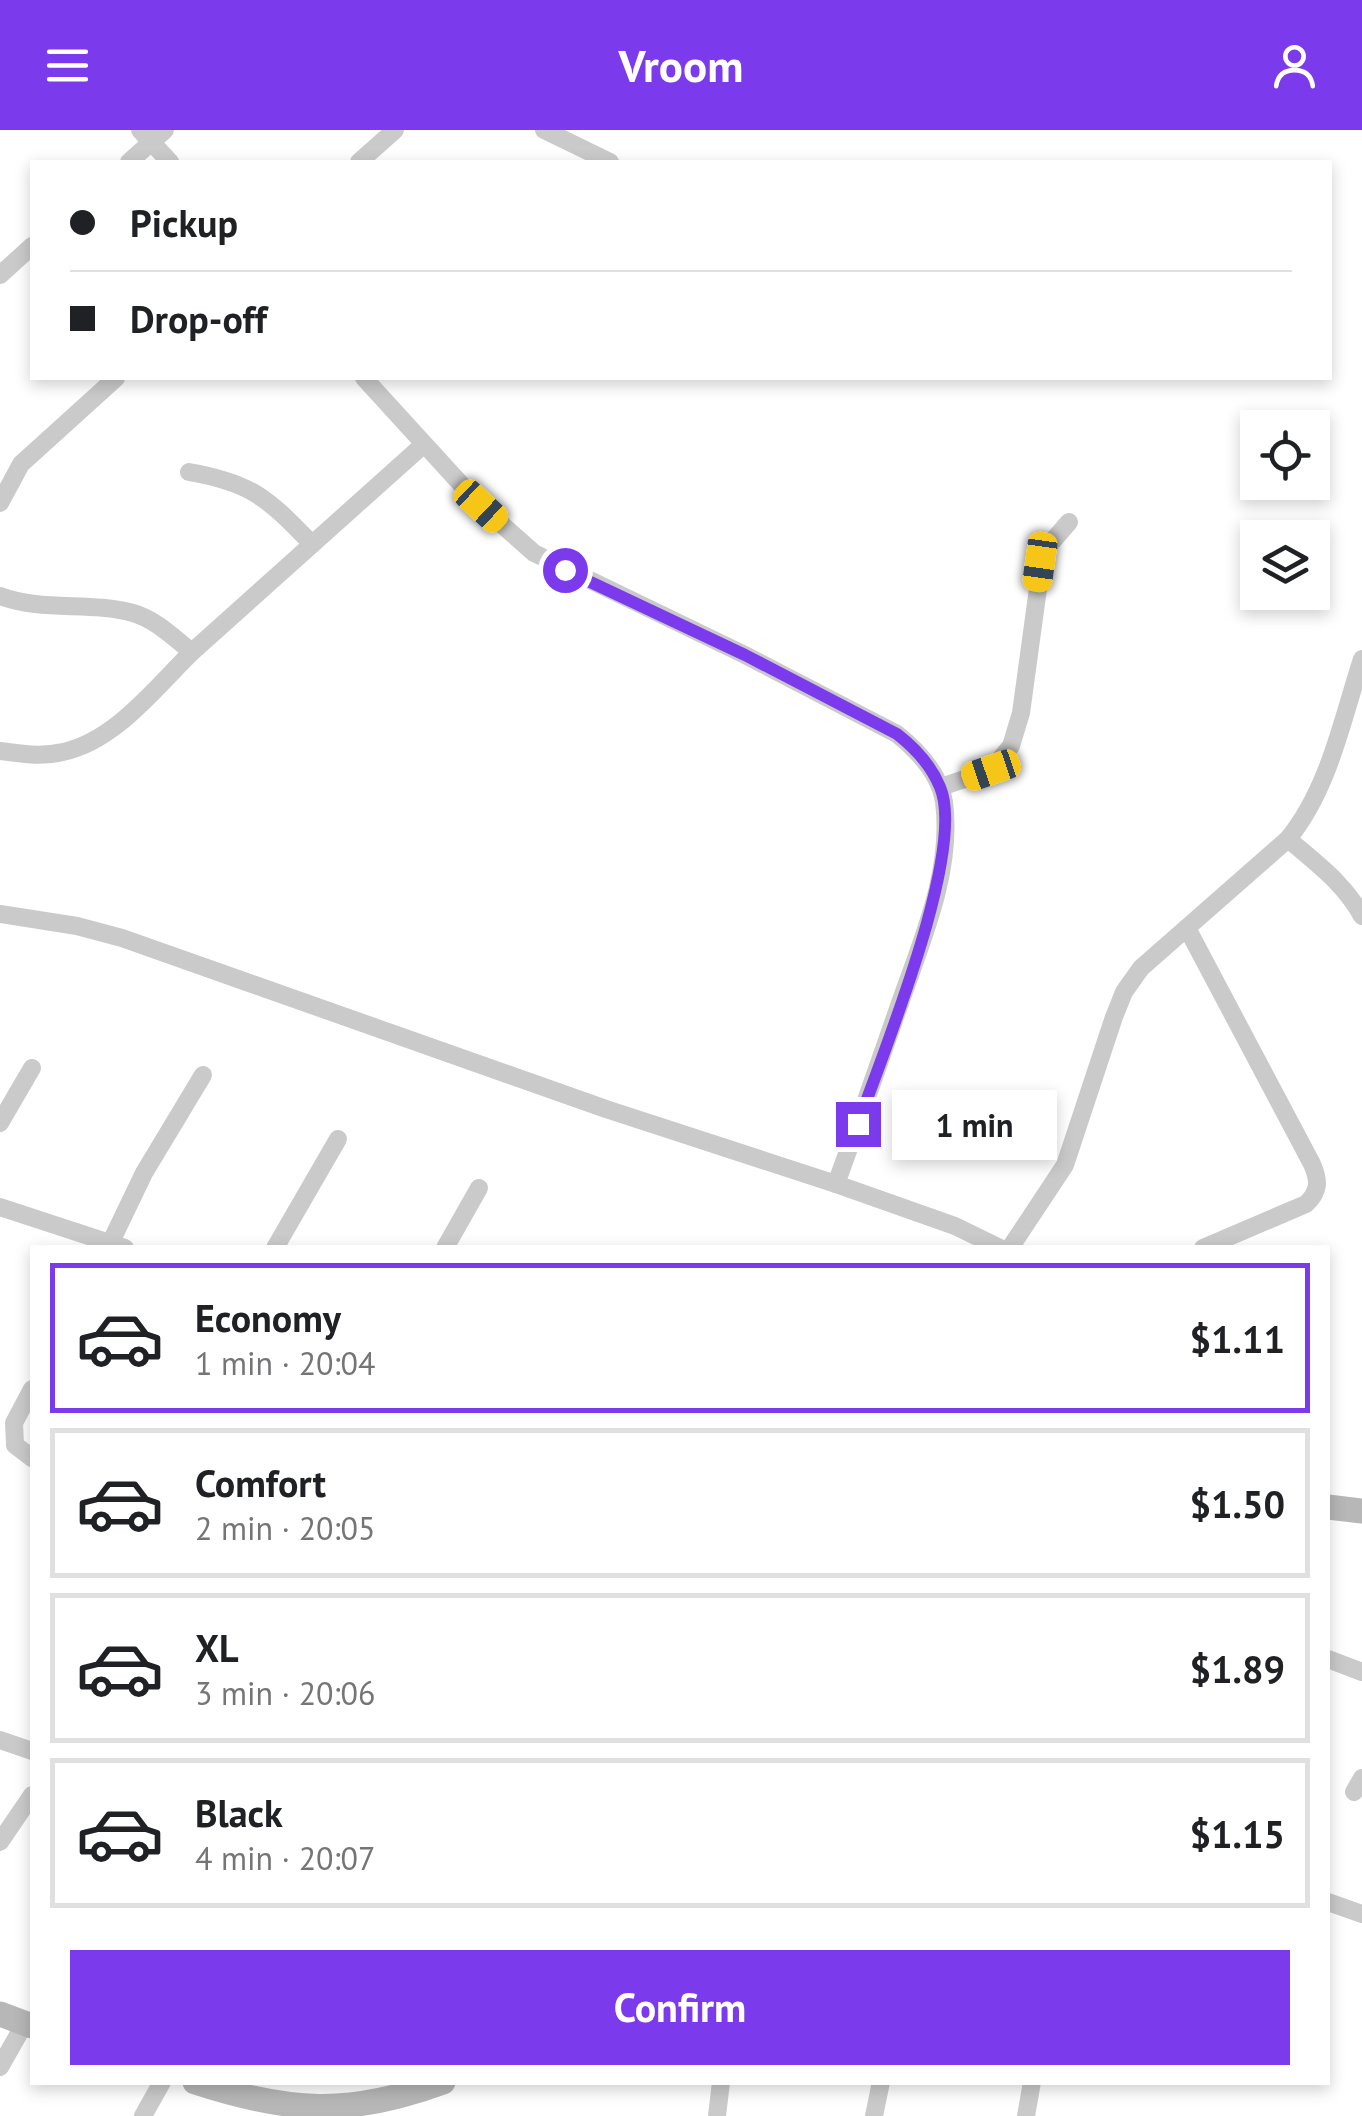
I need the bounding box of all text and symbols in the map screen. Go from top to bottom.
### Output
text: Vroom [619,36,743,94]
icon: menu [40,38,95,93]
icon: person [1267,38,1322,93]
text: Pickup [130,198,238,247]
text: Drop-off [130,294,267,343]
map controls [1240,410,1330,610]
button: locate [1240,410,1330,500]
car [449,475,513,537]
button: layers [1240,520,1330,610]
car [1021,530,1059,594]
route start [543,548,588,593]
car [958,746,1024,794]
callout: 1 min [893,1089,1058,1159]
route end [836,1102,881,1147]
text: 1 min [935,1104,1014,1146]
icon: car [75,1293,165,1383]
text: Economy [195,1293,341,1342]
text: $1.11 [1189,1314,1285,1363]
text: 1 min · 20:04 [195,1342,375,1384]
icon: car [75,1458,165,1548]
text: Comfort [195,1458,326,1507]
text: $1.50 [1189,1479,1285,1528]
text: 2 min · 20:05 [195,1507,375,1549]
icon: car [75,1623,165,1713]
text: XL [195,1623,239,1672]
text: $1.89 [1189,1644,1285,1693]
text: 3 min · 20:06 [195,1672,375,1714]
icon: car [75,1788,165,1878]
text: Black [195,1788,283,1837]
text: $1.15 [1189,1809,1285,1858]
text: 4 min · 20:07 [195,1837,375,1879]
button: Confirm [70,1950,1290,2065]

